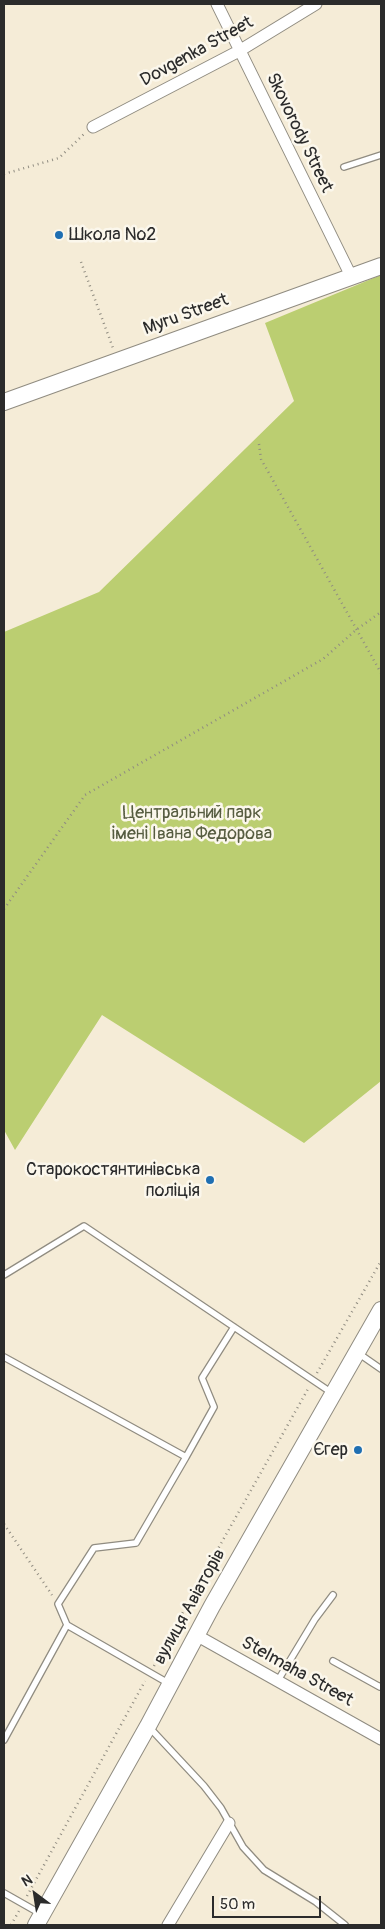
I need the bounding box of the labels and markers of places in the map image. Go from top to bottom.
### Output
place label: Школа №2 [69,224,156,246]
marker: Школа №2 [53,229,65,241]
place label: Старокостянтинівська поліція [26,1159,200,1202]
marker: Старокостянтинівська поліція [204,1174,216,1186]
place label: Єгер [314,1439,348,1461]
marker: Єгер [352,1444,364,1456]

